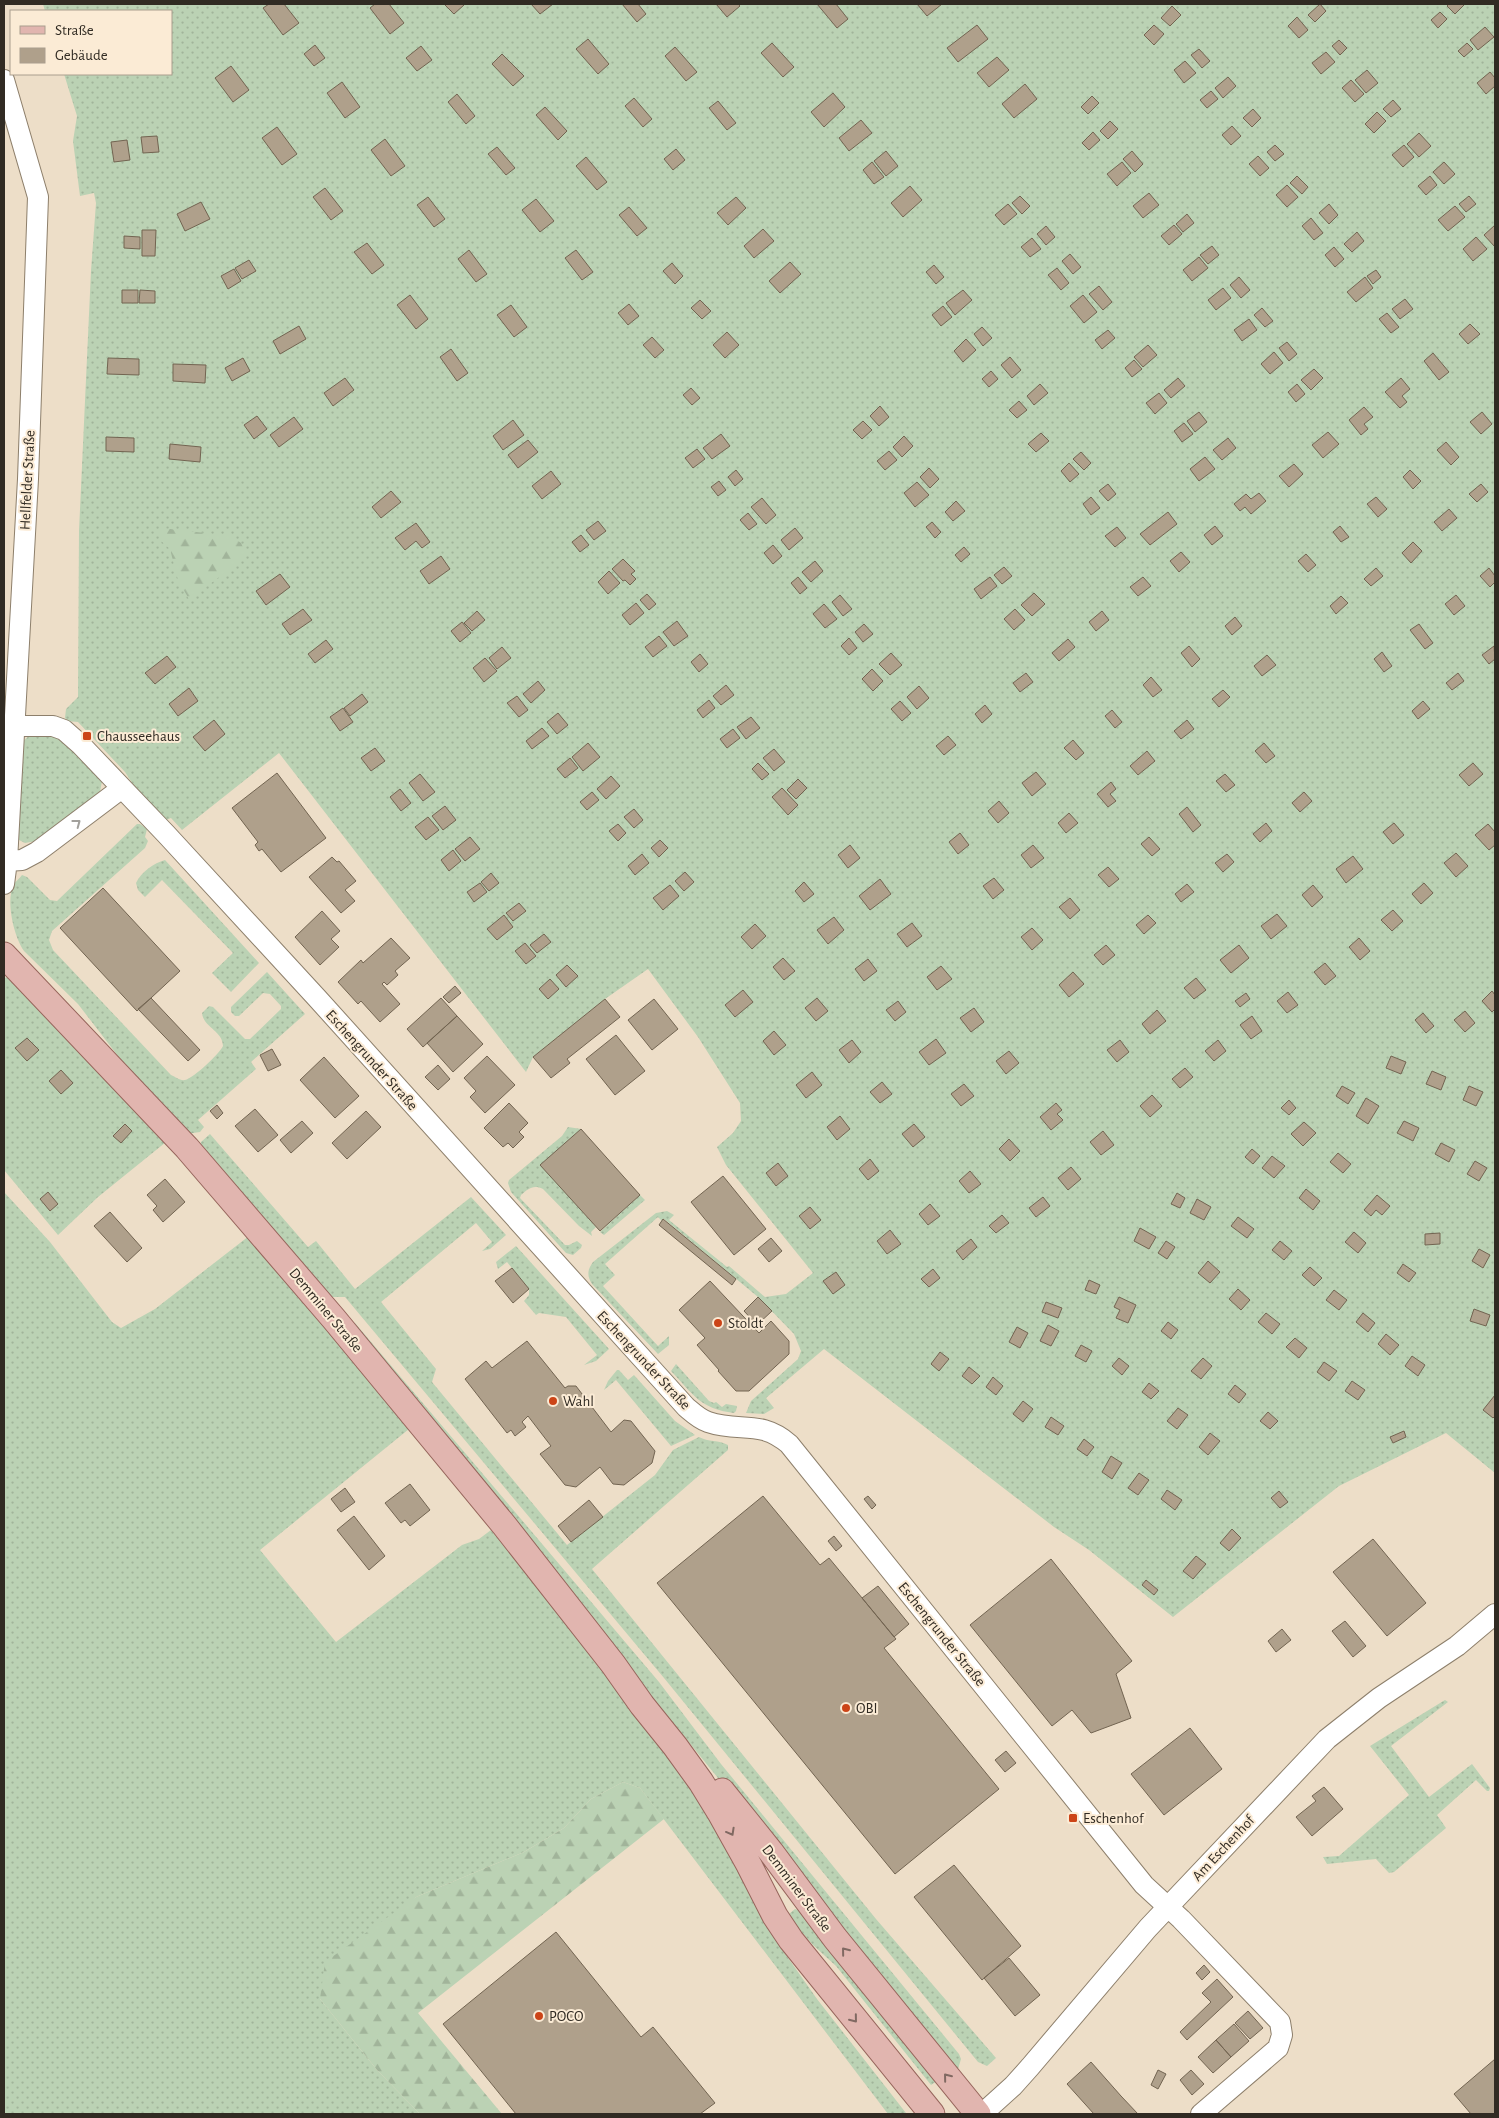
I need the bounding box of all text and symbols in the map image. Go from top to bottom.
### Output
legend [10,10,172,75]
text: Straße [55,23,94,38]
text: Gebäude [55,48,108,63]
street label: Hellfelder Straße [17,430,38,530]
place label: Chausseehaus [97,729,180,744]
marker: Chausseehaus [81,730,93,742]
one-way arrow [71,820,81,829]
street label: Eschengrunder Straße [323,1007,420,1113]
street label: Demminer Straße [286,1265,365,1355]
street label: Eschengrunder Straße [594,1308,693,1413]
place label: Stoldt [728,1316,763,1331]
marker: Stoldt [712,1317,724,1329]
place label: Wahl [563,1394,594,1409]
marker: Wahl [547,1395,559,1407]
street label: Eschengrunder Straße [895,1579,988,1689]
place label: OBI [856,1701,878,1716]
marker: OBI [840,1702,852,1714]
place label: Eschenhof [1083,1811,1145,1826]
marker: Eschenhof [1067,1812,1079,1824]
street label: Am Eschenhof [1189,1812,1258,1884]
one-way arrow [725,1827,735,1836]
street label: Demminer Straße [759,1842,834,1935]
one-way arrow [842,1948,850,1957]
place label: POCO [549,2009,584,2024]
marker: POCO [533,2010,545,2022]
one-way arrow [849,2013,858,2022]
one-way arrow [944,2074,952,2083]

